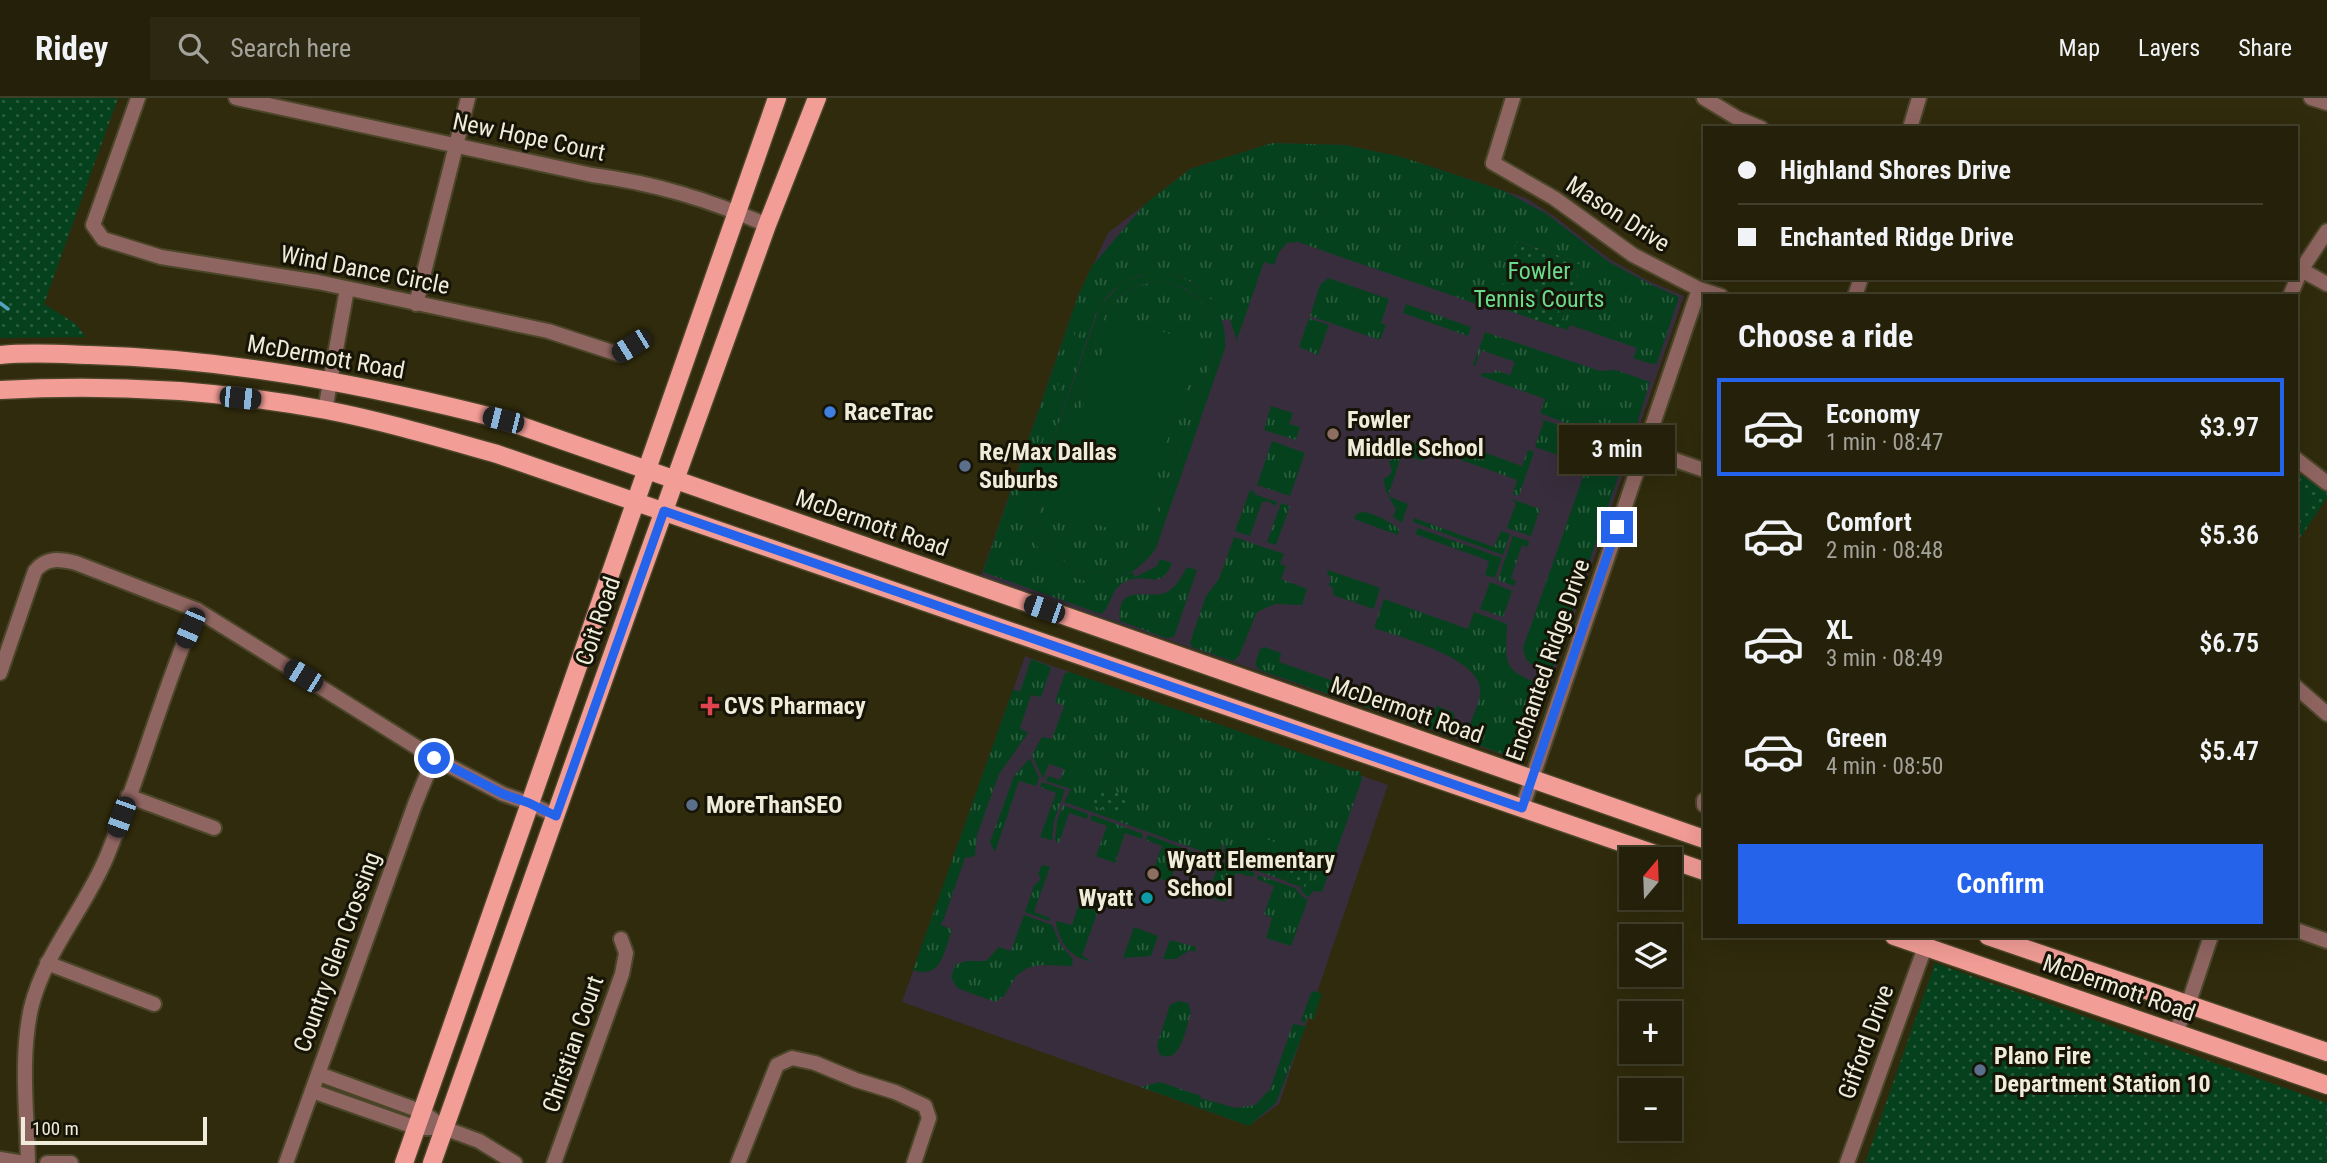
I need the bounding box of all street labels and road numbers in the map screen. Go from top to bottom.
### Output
street label: New Hope Court [450,107,608,167]
street label: Mason Drive [1561,170,1675,258]
street label: Wind Dance Circle [278,240,452,300]
street label: McDermott Road [245,329,407,385]
street label: McDermott Road [792,484,952,562]
street label: Enchanted Ridge Drive [1500,555,1596,765]
street label: Coit Road [570,573,626,669]
street label: McDermott Road [1327,671,1487,749]
street label: Country Glen Crossing [288,848,386,1056]
street label: McDermott Road [2039,949,2199,1027]
street label: Christian Court [537,972,609,1116]
street label: Gifford Drive [1832,981,1900,1103]

